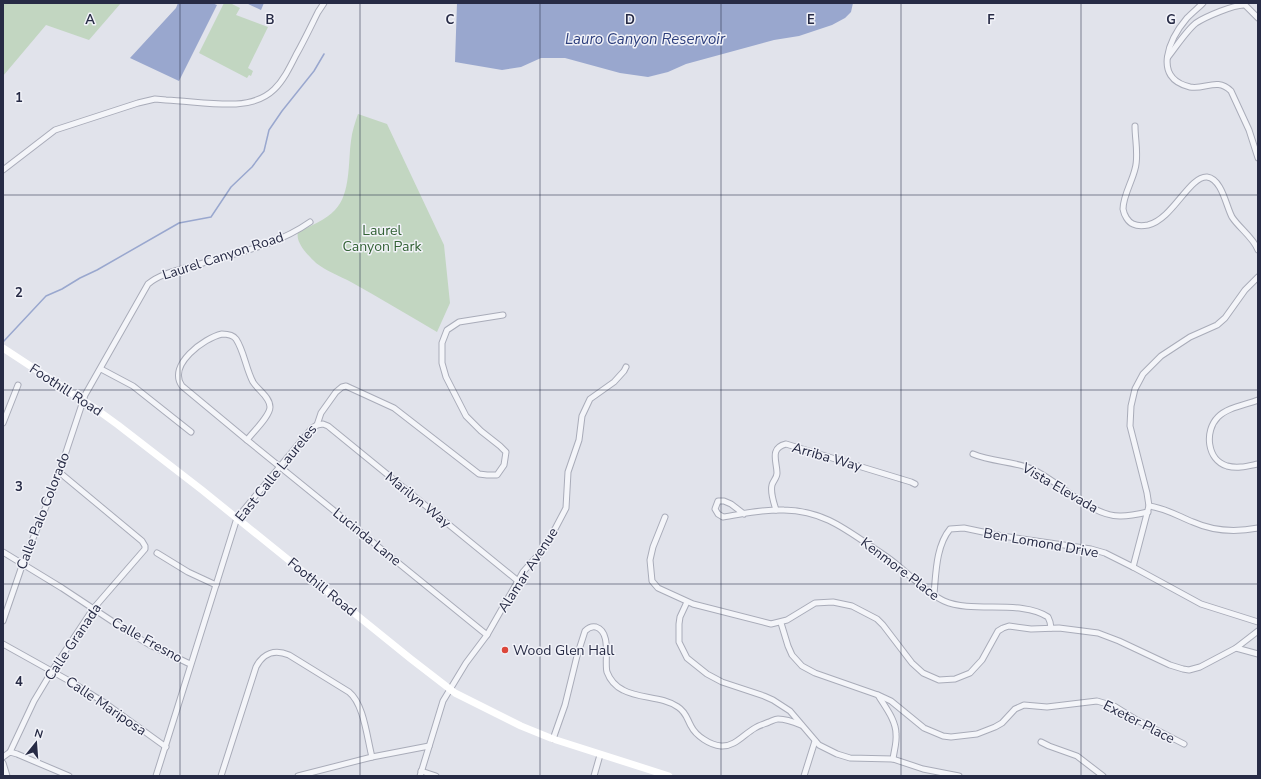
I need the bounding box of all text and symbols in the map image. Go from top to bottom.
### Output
text: A [85,11,95,29]
text: B [266,11,275,29]
text: C [446,11,455,29]
text: D [625,11,635,29]
text: E [807,11,815,29]
text: F [987,11,995,29]
text: G [1166,11,1176,29]
water label: Lauro Canyon Reservoir [565,29,726,49]
text: 1 [15,89,23,107]
park label: Laurel Canyon Park [343,221,422,256]
street label: Laurel Canyon Road [160,227,286,285]
text: 2 [15,284,23,302]
street label: Foothill Road [26,359,106,421]
street label: East Calle Laureles [231,420,321,526]
street label: Arriba Way [790,438,865,476]
street label: Calle Palo Colorado [12,449,74,572]
street label: Vista Elevada [1018,458,1102,518]
street label: Marilyn Way [381,468,456,533]
text: 3 [15,478,23,496]
street label: Lucinda Lane [329,504,405,570]
street label: Alamar Avenue [493,524,563,616]
street label: Ben Lomond Drive [982,524,1100,562]
street label: Kenmore Place [857,533,943,605]
street label: Foothill Road [284,553,360,621]
street label: Calle Granada [40,600,106,684]
street label: Calle Fresno [108,613,186,667]
place label: Wood Glen Hall [513,641,615,660]
marker: Wood Glen Hall [500,645,510,655]
street label: Calle Mariposa [62,672,150,740]
text: 4 [15,673,23,691]
street label: Exeter Place [1100,696,1178,748]
north arrow [16,723,56,763]
text: N [33,726,45,742]

